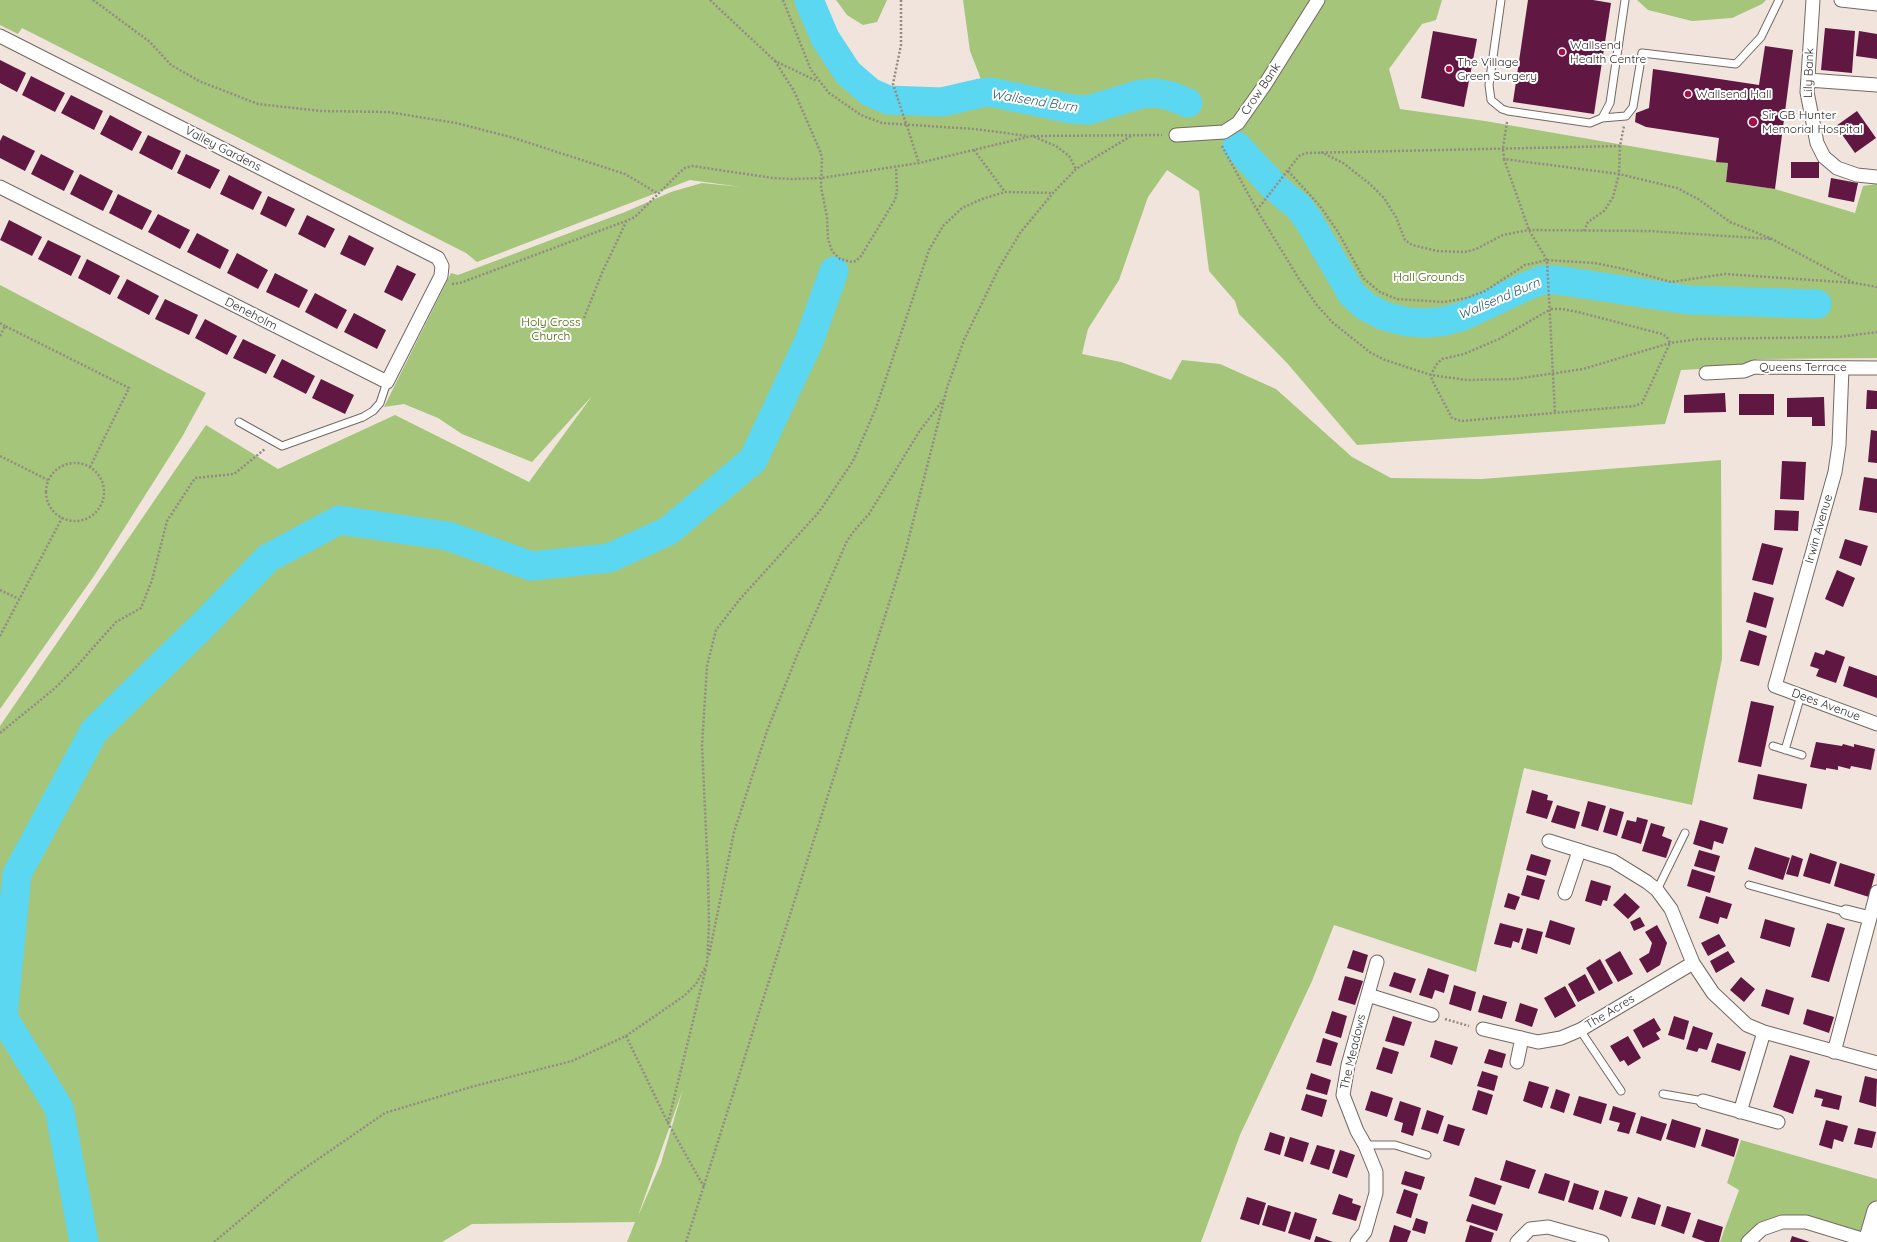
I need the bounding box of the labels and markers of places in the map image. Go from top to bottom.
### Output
place label: Wallsend Health Centre [1570,38,1646,66]
marker: Wallsend Health Centre [1557,47,1567,57]
place label: The Village Green Surgery [1457,55,1537,83]
marker: The Village Green Surgery [1444,64,1454,74]
place label: Wallsend Hall [1696,87,1772,101]
marker: Wallsend Hall [1683,89,1693,99]
place label: Sir GB Hunter Memorial Hospital [1762,108,1863,136]
marker: Sir GB Hunter Memorial Hospital [1747,116,1759,128]

